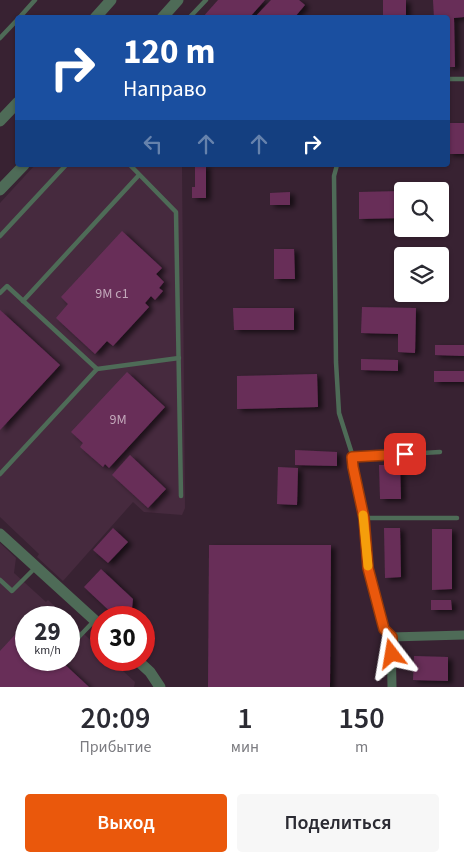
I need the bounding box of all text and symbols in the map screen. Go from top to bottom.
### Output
text: 120 m [123,27,215,77]
icon: right [40,35,105,100]
text: Направо [123,73,207,105]
icon: left [139,130,167,158]
icon: ahead [192,130,220,158]
icon: ahead [245,130,273,158]
icon: right [298,130,326,158]
map controls [394,182,449,302]
button: search [394,182,449,237]
button: layers [394,247,449,302]
house number: 9М с1 [95,284,129,304]
house number: 9М [109,410,127,430]
pin [384,433,426,475]
icon: arrive [391,440,419,468]
speed limit sign: 30 [90,606,155,671]
text: 29 [34,614,61,650]
position arrow [365,627,417,679]
text: km/h [34,642,61,659]
text: 20:09 [81,697,150,740]
text: 1 [237,697,253,740]
text: 150 [338,697,385,740]
text: Прибытие [79,736,151,758]
text: мин [231,736,259,758]
text: m [355,736,368,758]
button: Выход [25,794,227,852]
button: Поделиться [237,794,439,852]

